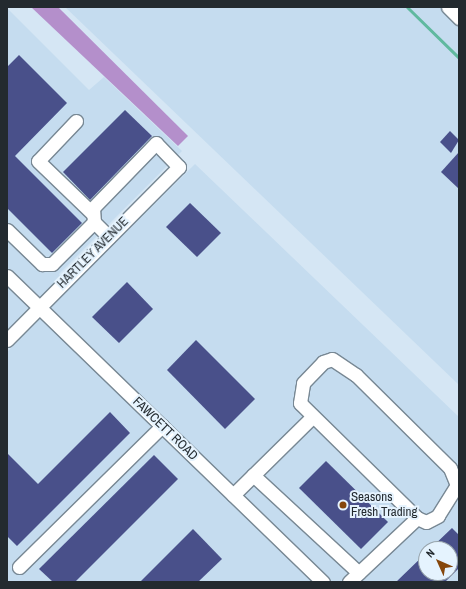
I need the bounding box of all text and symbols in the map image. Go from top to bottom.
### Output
street label: HARTLEY AVENUE [54,214,132,292]
street label: FAWCETT ROAD [129,394,201,464]
place label: Seasons Fresh Trading [351,490,418,521]
marker: Seasons Fresh Trading [338,500,348,510]
north arrow [418,541,458,581]
text: N [423,546,437,560]

